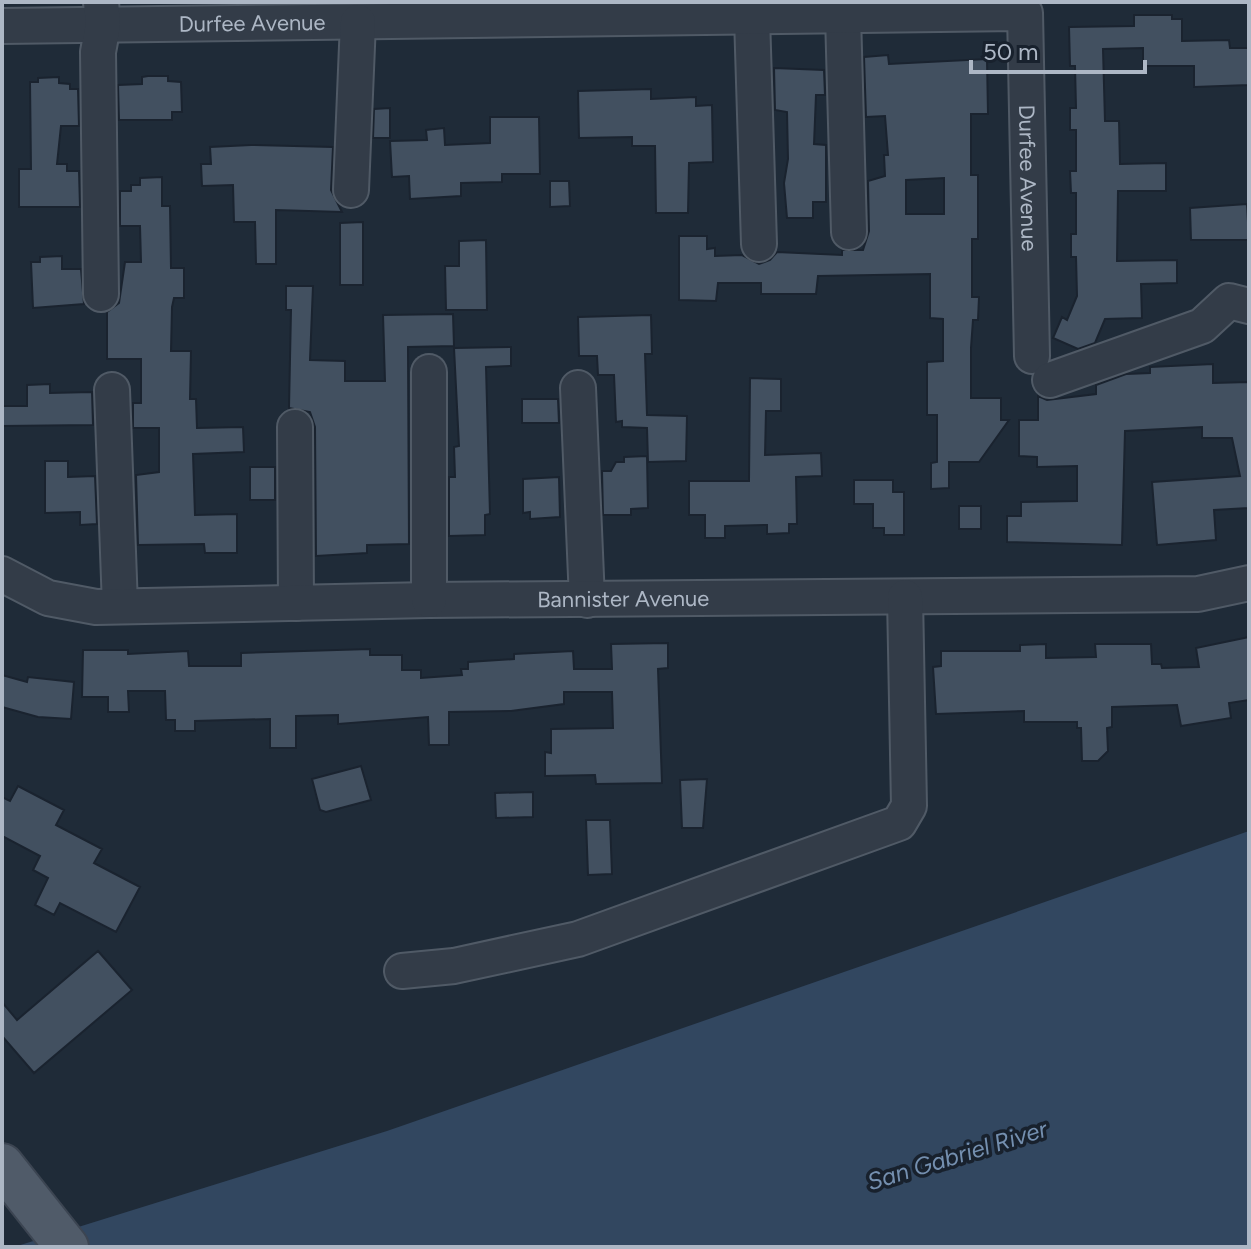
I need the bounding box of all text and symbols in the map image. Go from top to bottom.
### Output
street label: Durfee Avenue [178,8,326,37]
scale bar [971,24,1145,74]
text: 50 m [983,37,1039,66]
street label: Durfee Avenue [1013,104,1043,252]
street label: Bannister Avenue [537,584,709,613]
water label: San Gabriel River [863,1114,1051,1196]

